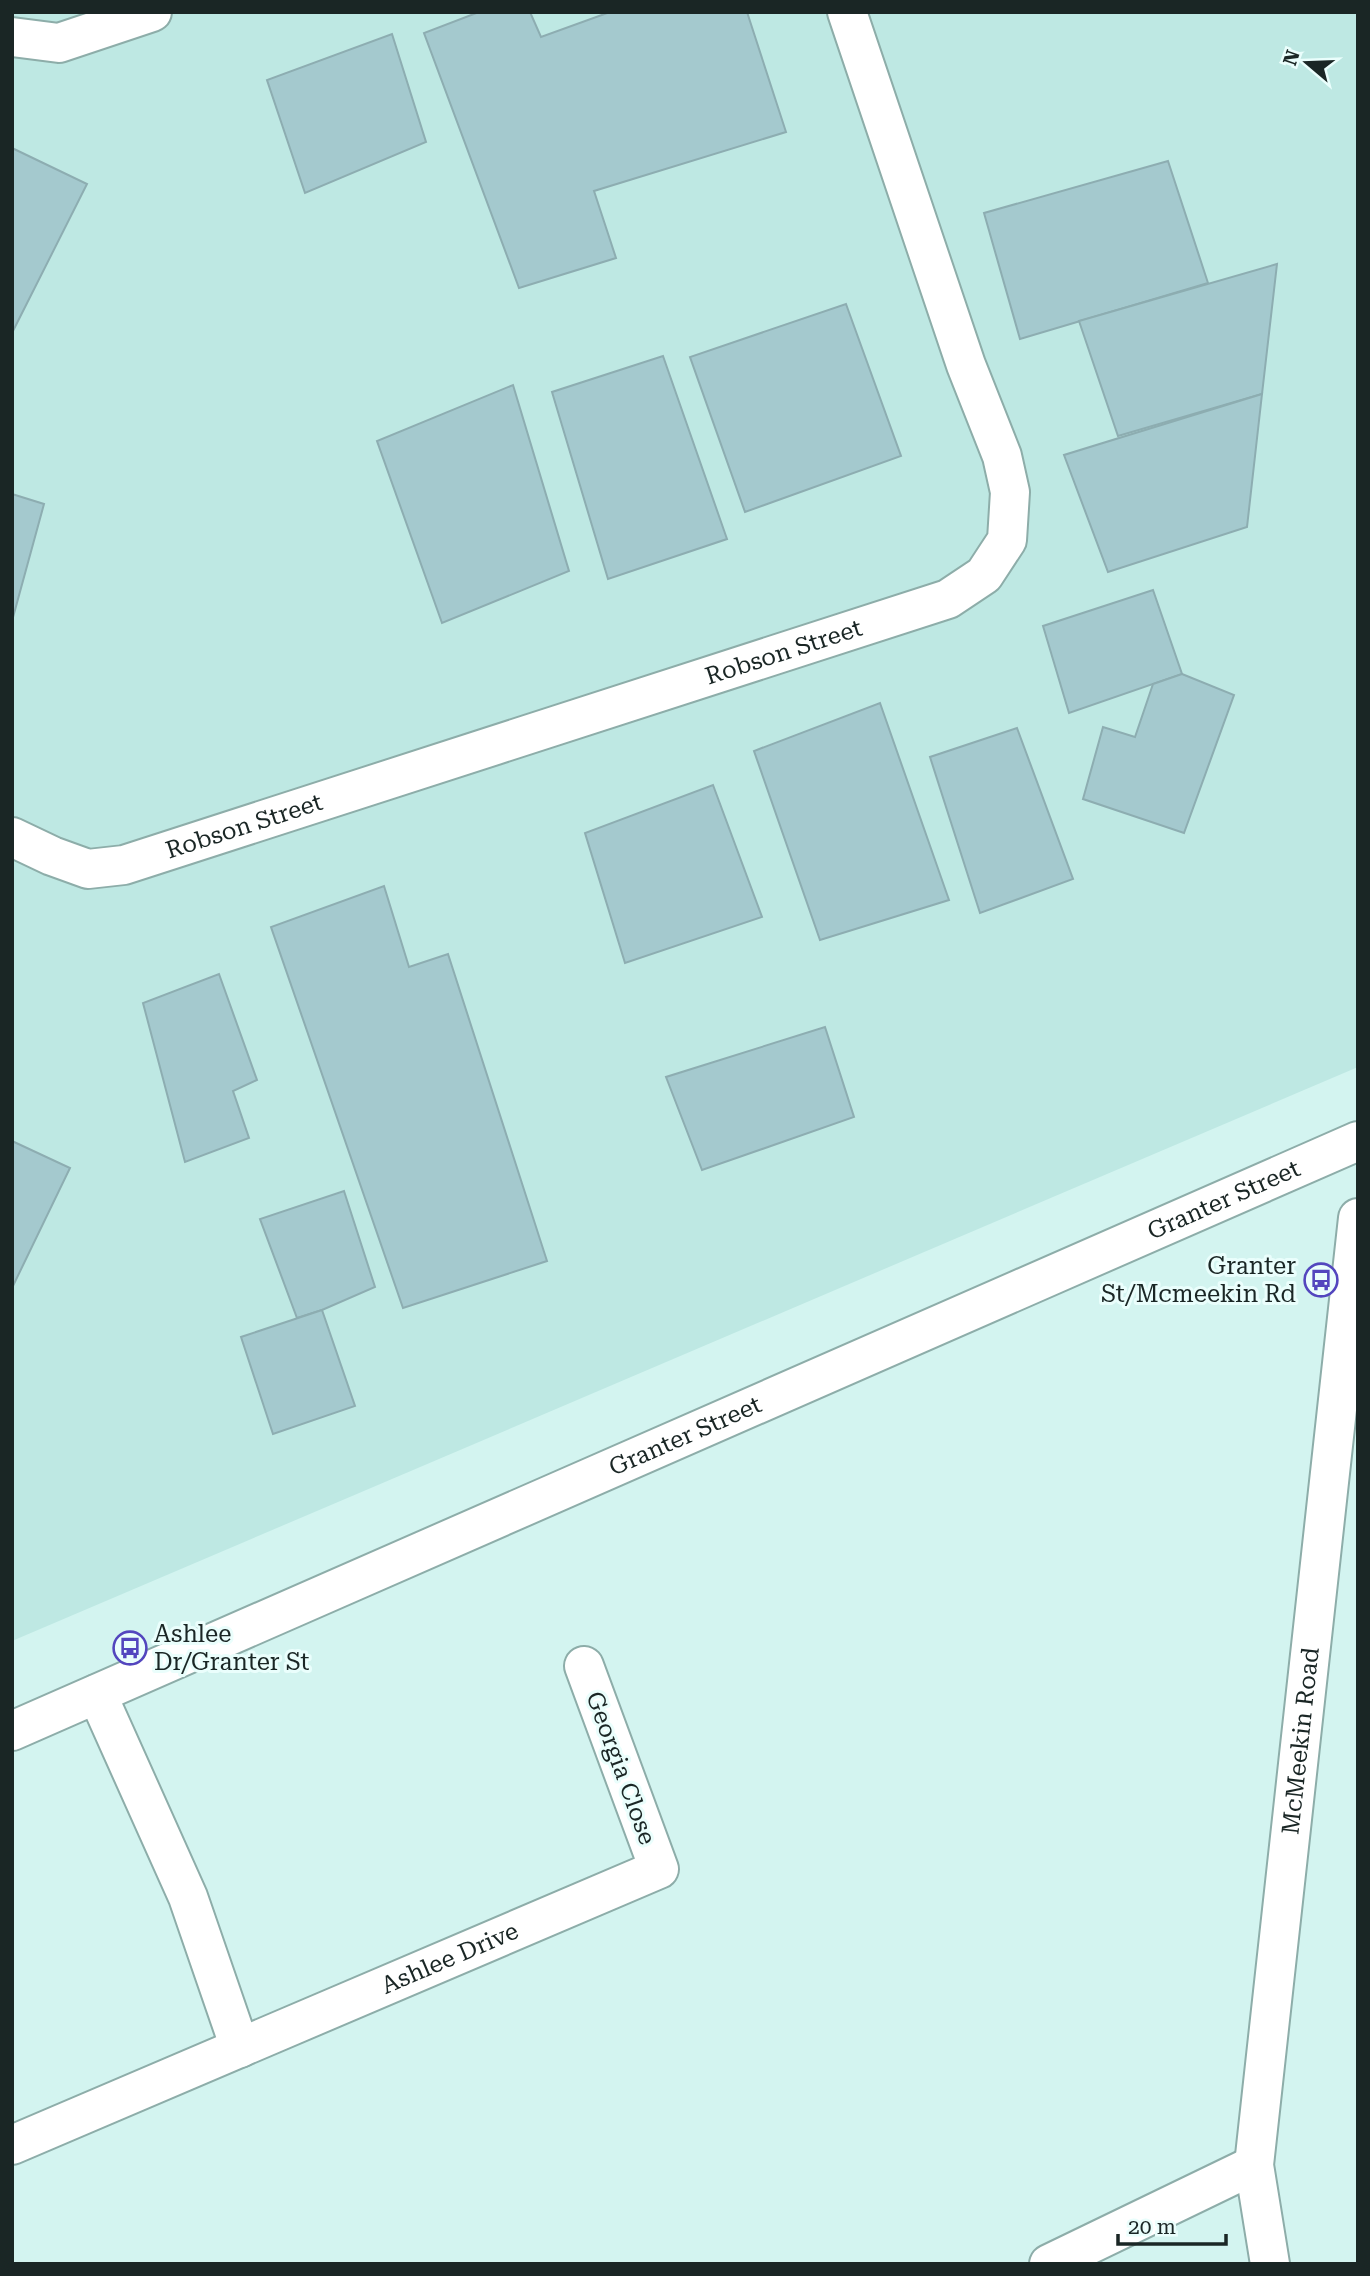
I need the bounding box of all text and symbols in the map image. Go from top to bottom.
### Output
north arrow [1272,28,1342,98]
text: N [1278,47,1305,68]
street label: Robson Street [702,614,866,690]
street label: Robson Street [162,788,326,865]
street label: Granter Street [1143,1154,1304,1246]
place label: Granter St/Mcmeekin Rd [1101,1252,1296,1308]
bus stop icon: Granter St/Mcmeekin Rd [1302,1261,1340,1299]
street label: Granter Street [605,1390,766,1482]
place label: Ashlee Dr/Granter St [154,1620,310,1676]
bus stop icon: Ashlee Dr/Granter St [111,1629,149,1667]
street label: McMeekin Road [1276,1646,1325,1836]
street label: Georgia Close [580,1688,662,1848]
street label: Ashlee Drive [377,1917,523,2000]
scale bar [1118,2202,1226,2246]
text: 20 m [1128,2215,1176,2239]

